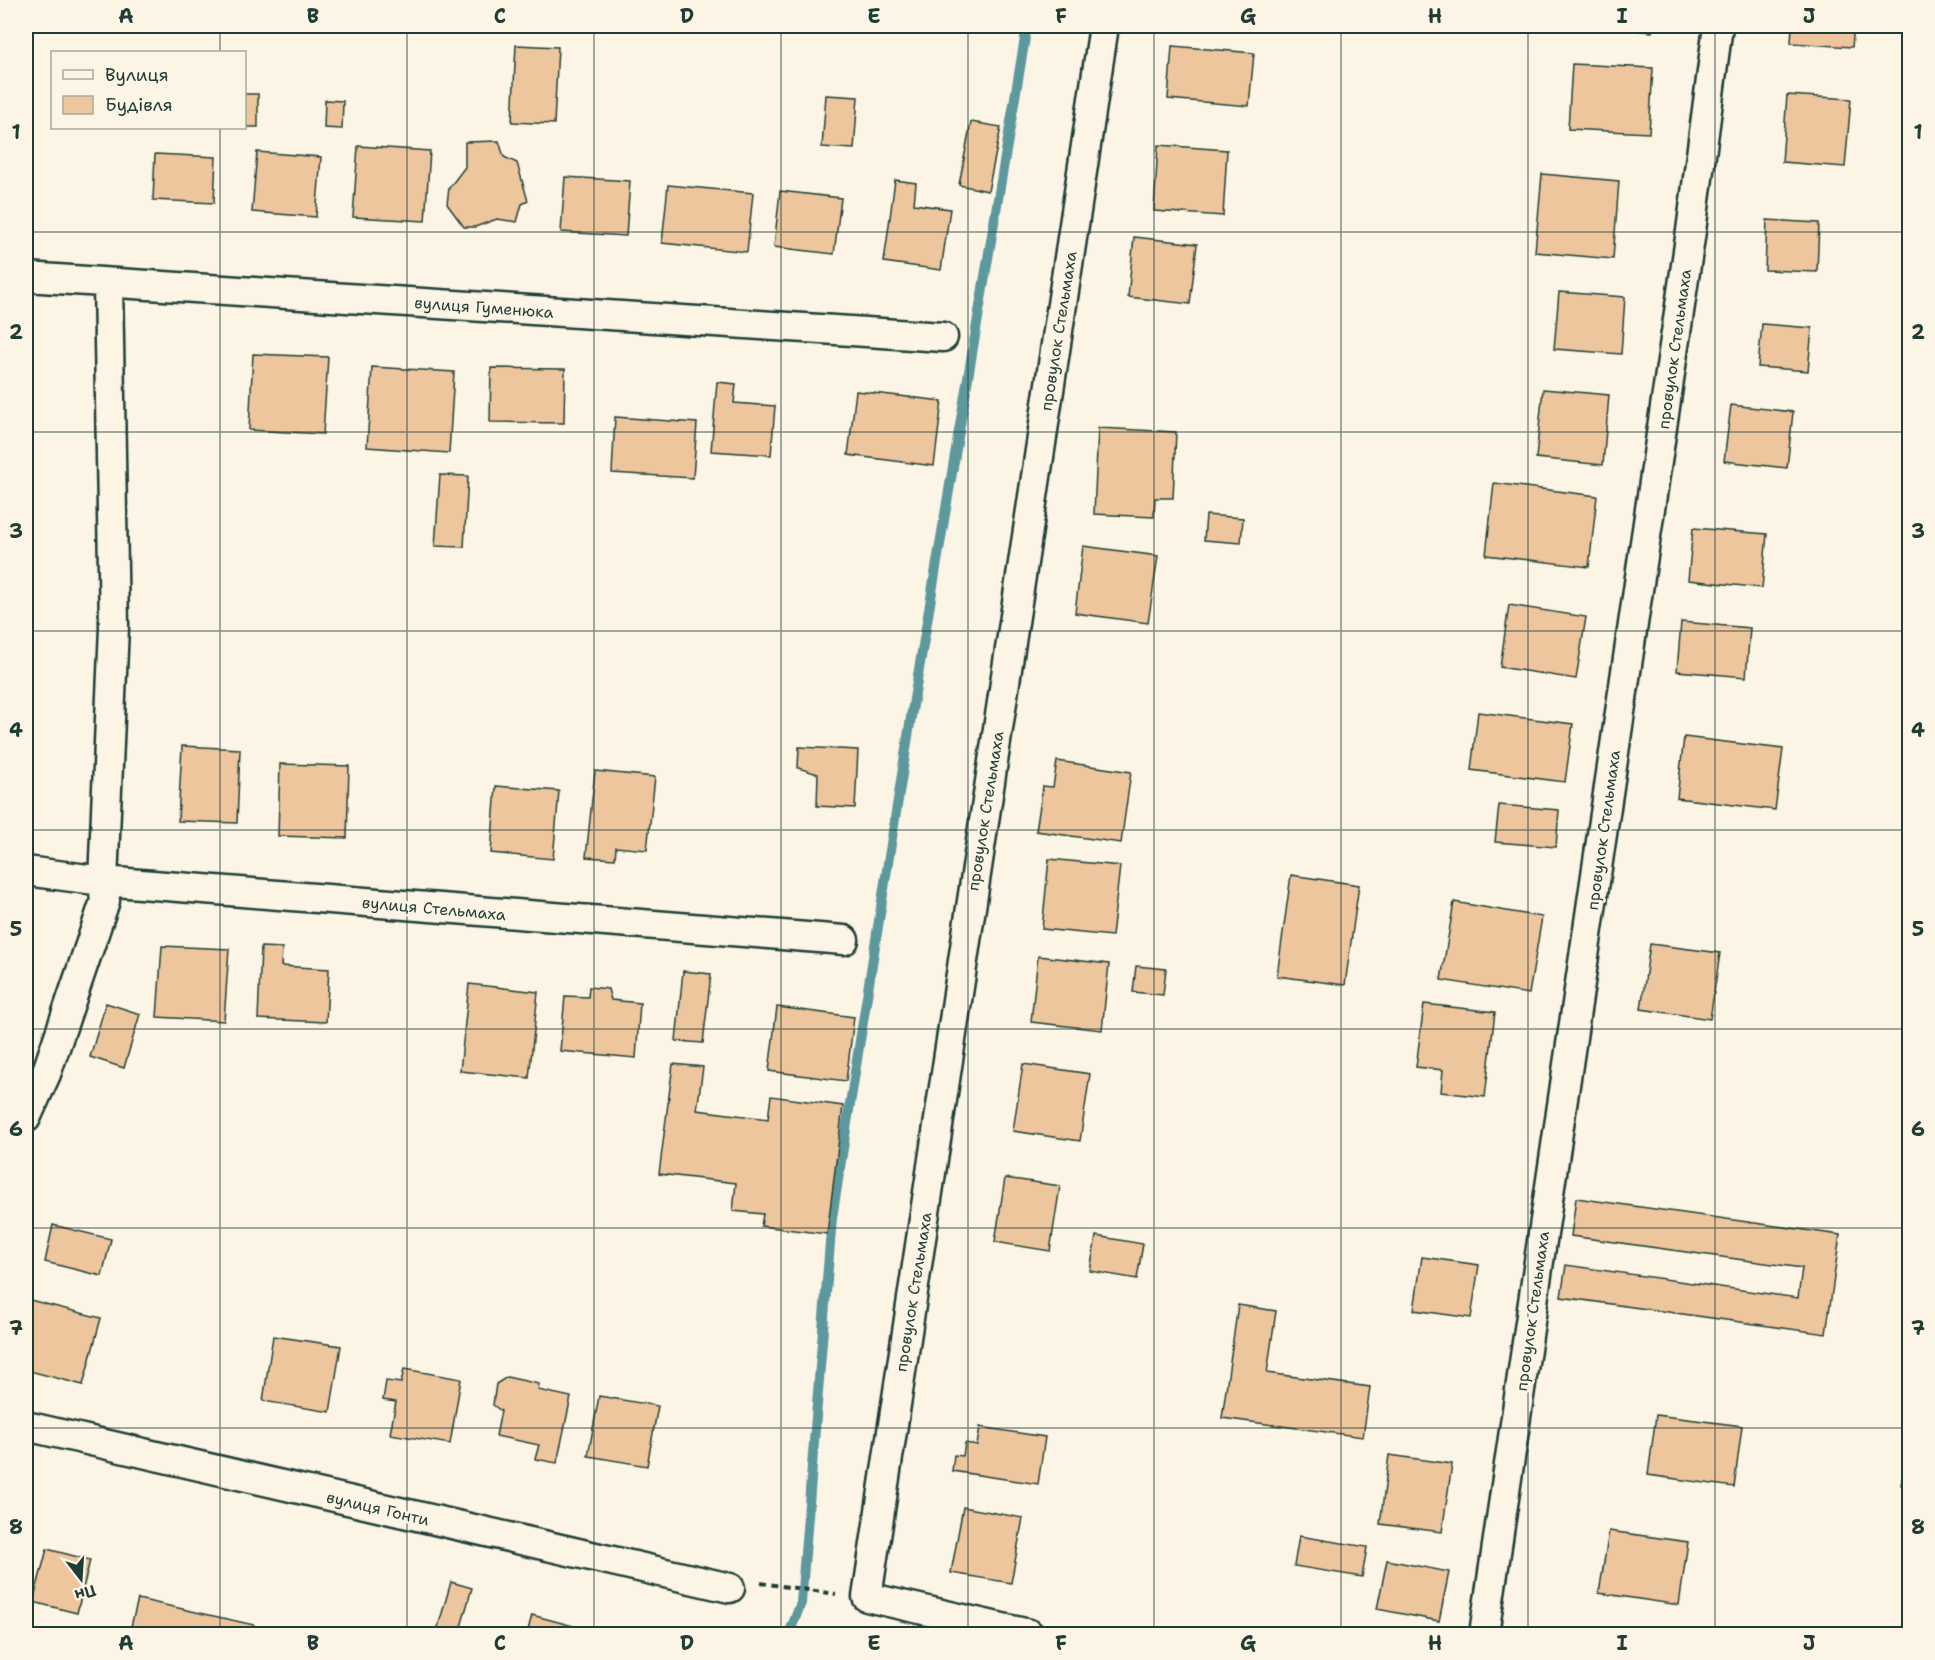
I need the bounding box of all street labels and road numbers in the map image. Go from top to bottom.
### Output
street label: провулок Стельмаха [1036,250,1081,412]
street label: провулок Стельмаха [1653,268,1696,430]
street label: вулиця Гуменюка [414,292,554,323]
street label: провулок Стельмаха [963,730,1008,892]
street label: провулок Стельмаха [1582,749,1625,911]
street label: вулиця Стельмаха [361,892,507,925]
street label: провулок Стельмаха [891,1211,936,1373]
street label: провулок Стельмаха [1511,1230,1554,1392]
street label: вулиця Гонти [324,1486,431,1531]

